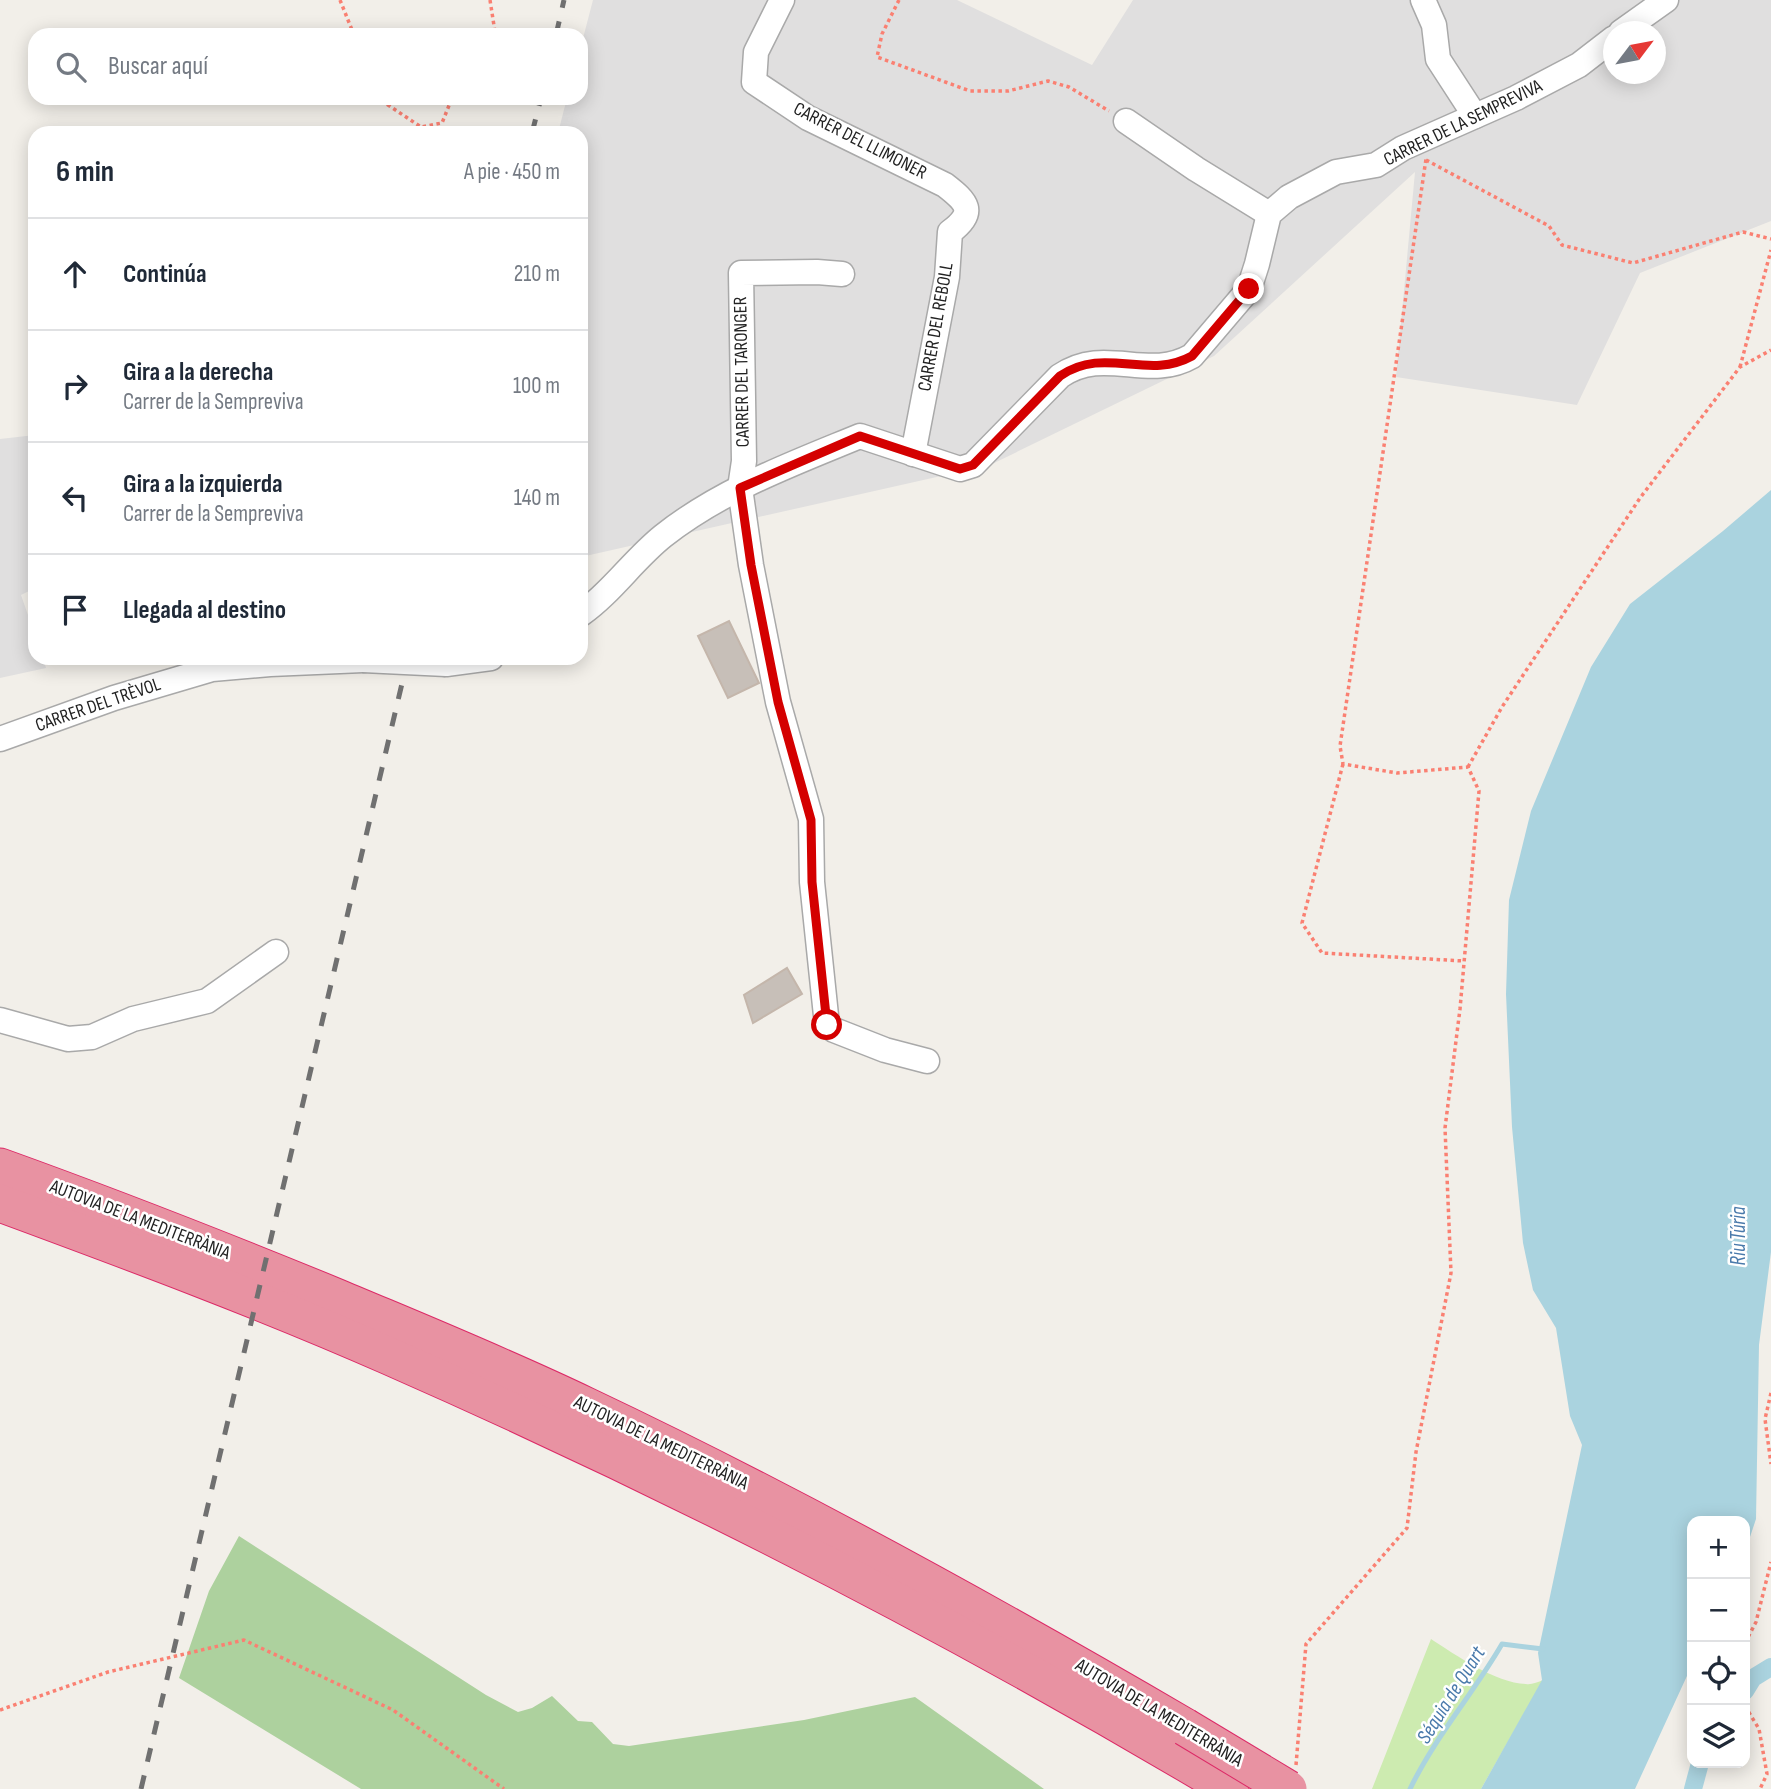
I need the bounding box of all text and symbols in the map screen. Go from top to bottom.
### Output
north arrow [1603,21,1666,84]
search box [28,28,588,105]
icon: search [52,48,90,86]
text: Buscar aquí [108,51,208,82]
street label: CARRER DE LA SEMPREVIVA [1380,74,1547,171]
street label: CARRER DEL LLIMONER [789,97,931,185]
text: 6 min [56,154,114,190]
text: A pie · 450 m [464,158,560,186]
icon: ahead [56,255,94,293]
text: Continúa [123,259,207,290]
text: 210 m [514,260,560,288]
street label: CARRER DEL REBOLL [913,261,959,393]
route end [1233,273,1264,304]
street label: CARRER DEL TARONGER [729,296,755,448]
text: Gira a la derecha [123,357,273,388]
icon: right [56,367,94,405]
text: 100 m [513,372,560,400]
text: Carrer de la Sempreviva [123,388,304,416]
text: Gira a la izquierda [123,469,283,500]
icon: left [56,479,94,517]
text: 140 m [514,484,560,512]
text: Carrer de la Sempreviva [123,500,304,528]
icon: arrive [56,591,94,629]
text: Llegada al destino [123,595,286,626]
street label: CARRER DEL TRÈVOL [32,673,164,737]
route start [811,1009,842,1040]
street label: AUTOVIA DE LA MEDITERRÀNIA [46,1175,234,1265]
water label: Riu Túria [1726,1206,1751,1265]
street label: AUTOVIA DE LA MEDITERRÀNIA [569,1390,753,1496]
map controls [1687,1516,1750,1768]
button: + [1687,1516,1750,1579]
button: − [1687,1579,1750,1642]
water label: Séquia de Quart [1411,1641,1491,1748]
button: locate [1687,1642,1750,1705]
street label: AUTOVIA DE LA MEDITERRÀNIA [1070,1653,1248,1773]
button: layers [1687,1705,1750,1768]

